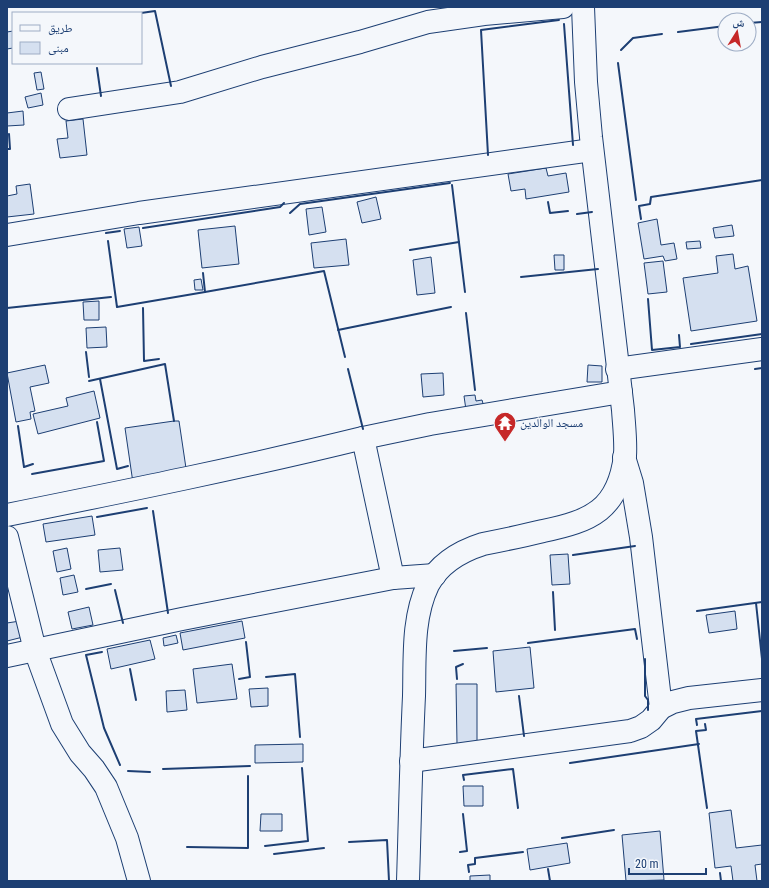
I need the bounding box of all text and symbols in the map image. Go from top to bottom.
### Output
legend [12,12,142,64]
north arrow [717,12,757,52]
text: ش [732,15,746,31]
text: طريق [48,21,73,35]
text: مبنى [48,41,69,55]
temple icon: مسجد الوالدين [492,410,518,443]
place label: مسجد الوالدين [520,416,583,430]
scale bar [629,850,706,876]
text: 20 m [635,857,659,871]

